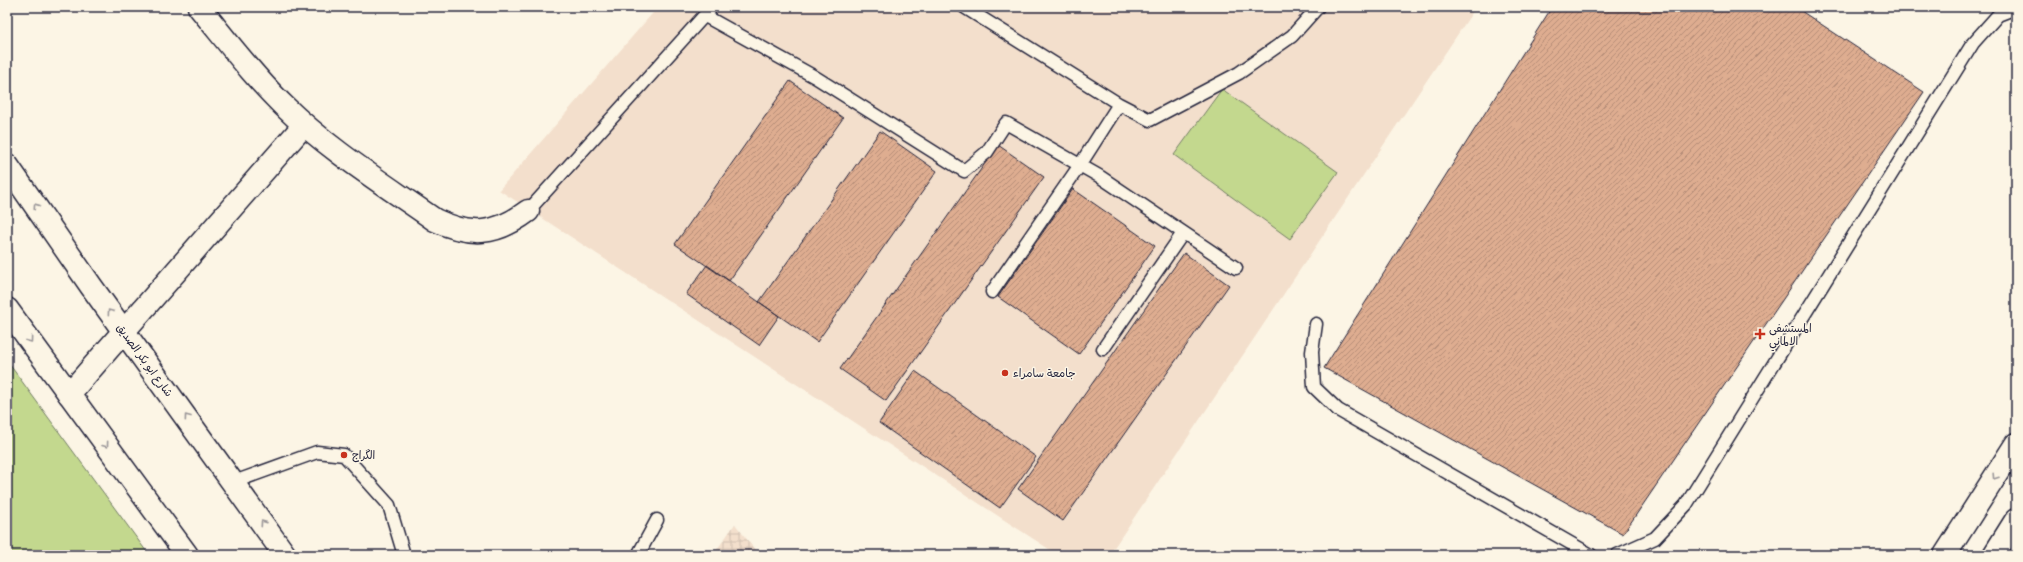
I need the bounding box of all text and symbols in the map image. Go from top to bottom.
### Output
one-way arrow [33,203,41,210]
one-way arrow [108,310,115,317]
place label: المستشفى الالماني [1769,319,1812,352]
street label: شارع ابو بكر الصديق [111,320,178,401]
marker: المستشفى الالماني [1754,328,1766,340]
one-way arrow [25,336,32,343]
place label: جامعة سامراء [1013,364,1076,383]
marker: جامعة سامراء [1000,368,1010,378]
one-way arrow [185,415,192,422]
one-way arrow [101,441,108,448]
place label: الگراج [352,446,375,465]
marker: الگراج [339,450,349,460]
one-way arrow [1992,473,2000,480]
one-way arrow [260,520,268,527]

